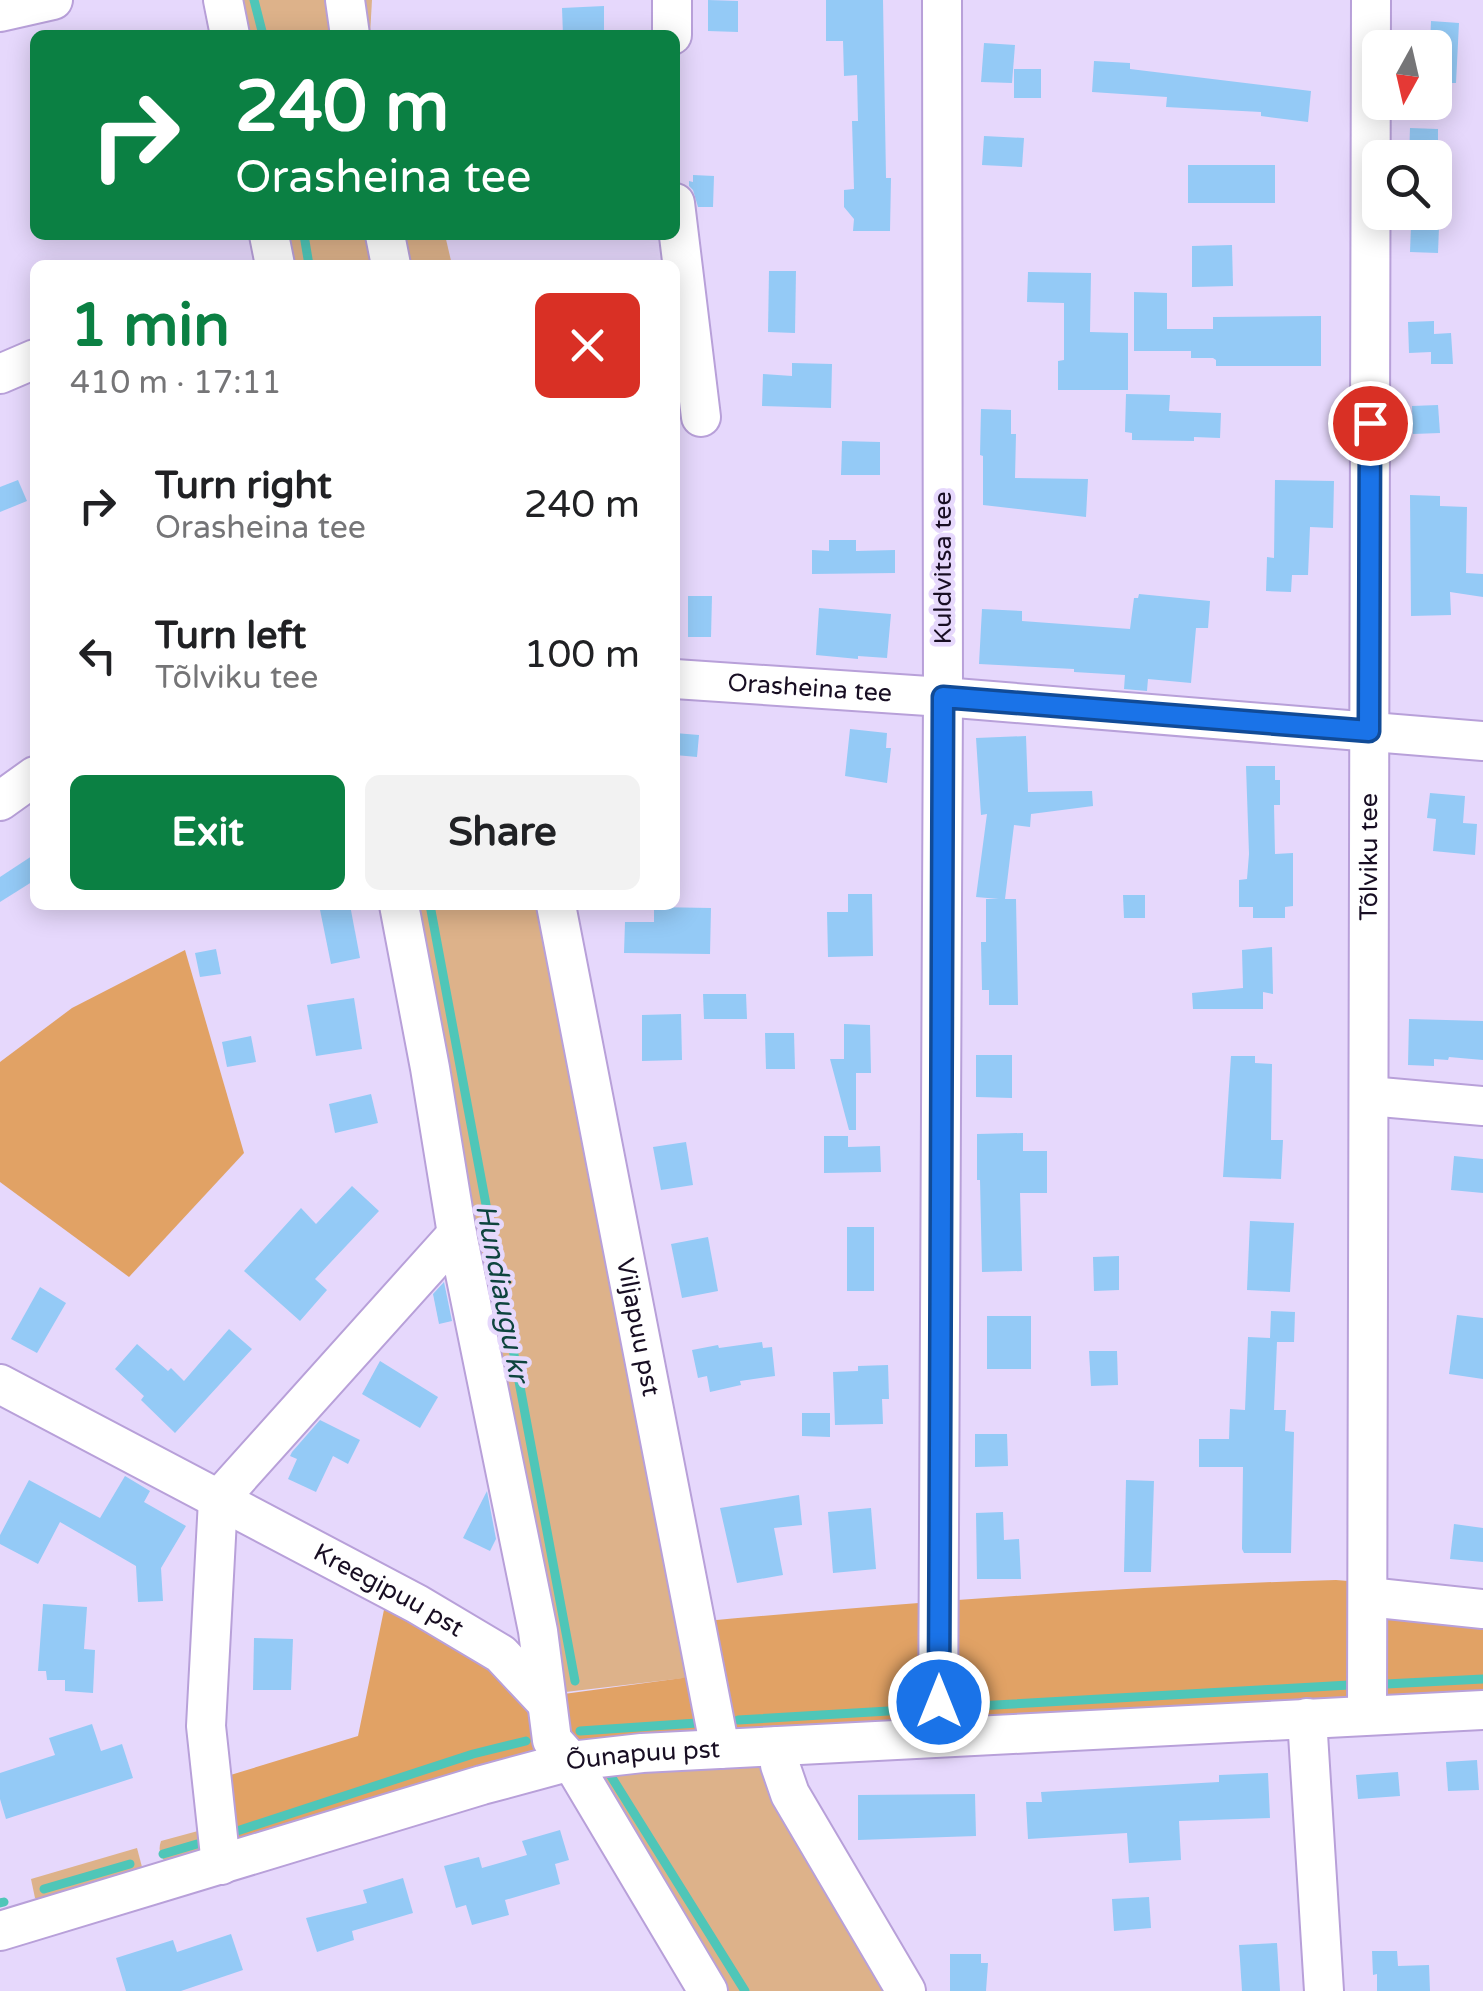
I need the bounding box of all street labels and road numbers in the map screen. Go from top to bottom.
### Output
street label: Kuldvitsa tee [928,491,958,645]
street label: Orasheina tee [726,668,893,709]
street label: Tõlviku tee [1354,793,1384,921]
street label: Viljapuu pst [610,1256,666,1399]
street label: Kreegipuu pst [309,1537,469,1644]
street label: Õunapuu pst [564,1734,721,1776]

